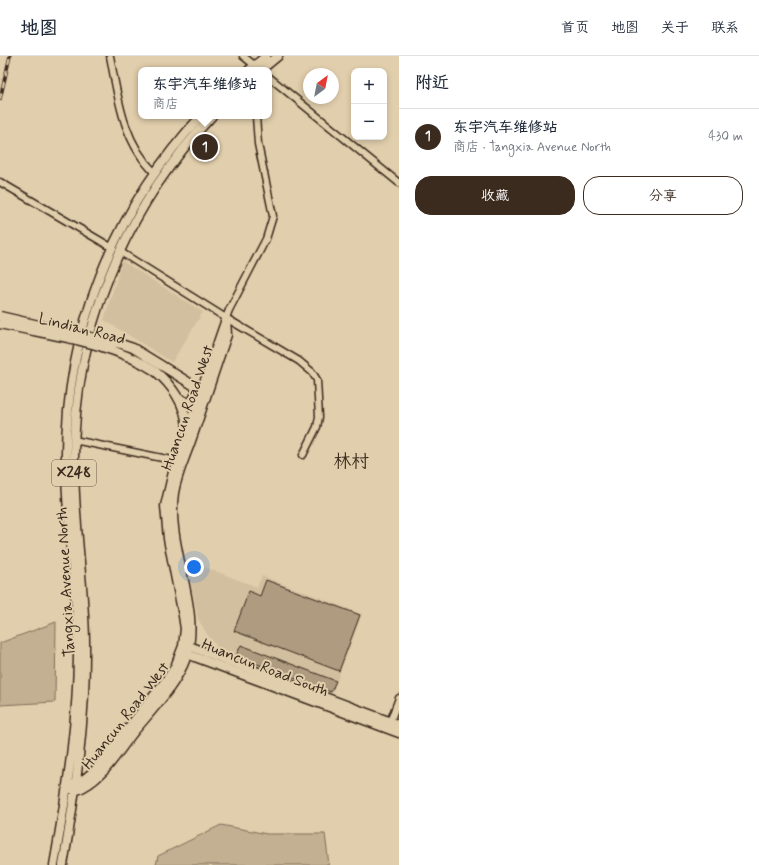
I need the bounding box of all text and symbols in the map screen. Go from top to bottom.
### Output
text: 地图 [20,16,58,41]
text: 首页 [561,19,589,37]
text: 地图 [611,19,639,37]
text: 关于 [661,19,689,37]
text: 联系 [711,19,739,37]
popup [138,67,272,119]
north arrow [303,68,339,104]
map controls [351,68,387,140]
button: + [351,68,387,104]
text: 附近 [415,72,449,94]
text: 东宇汽车维修站 [152,75,258,95]
text: 商店 [152,96,179,113]
button: − [351,104,387,140]
text: 东宇汽车维修站 [453,118,558,138]
text: 1 [425,128,431,145]
text: 430 m [708,128,743,145]
pin: 1 [192,132,218,162]
text: 商店 · Tangxia Avenue North [453,139,611,156]
button: 收藏 [415,176,575,215]
button: 分享 [583,176,743,215]
street label: Lindian Road [36,308,128,350]
street label: Huancun Road West [157,343,219,473]
district label: 林村 [333,450,369,474]
road number: X248 [52,460,96,486]
street label: Tangxia Avenue North [52,506,81,657]
your location [184,557,204,577]
street label: Huancun Road South [198,634,332,702]
street label: Huancun Road West [77,658,175,774]

